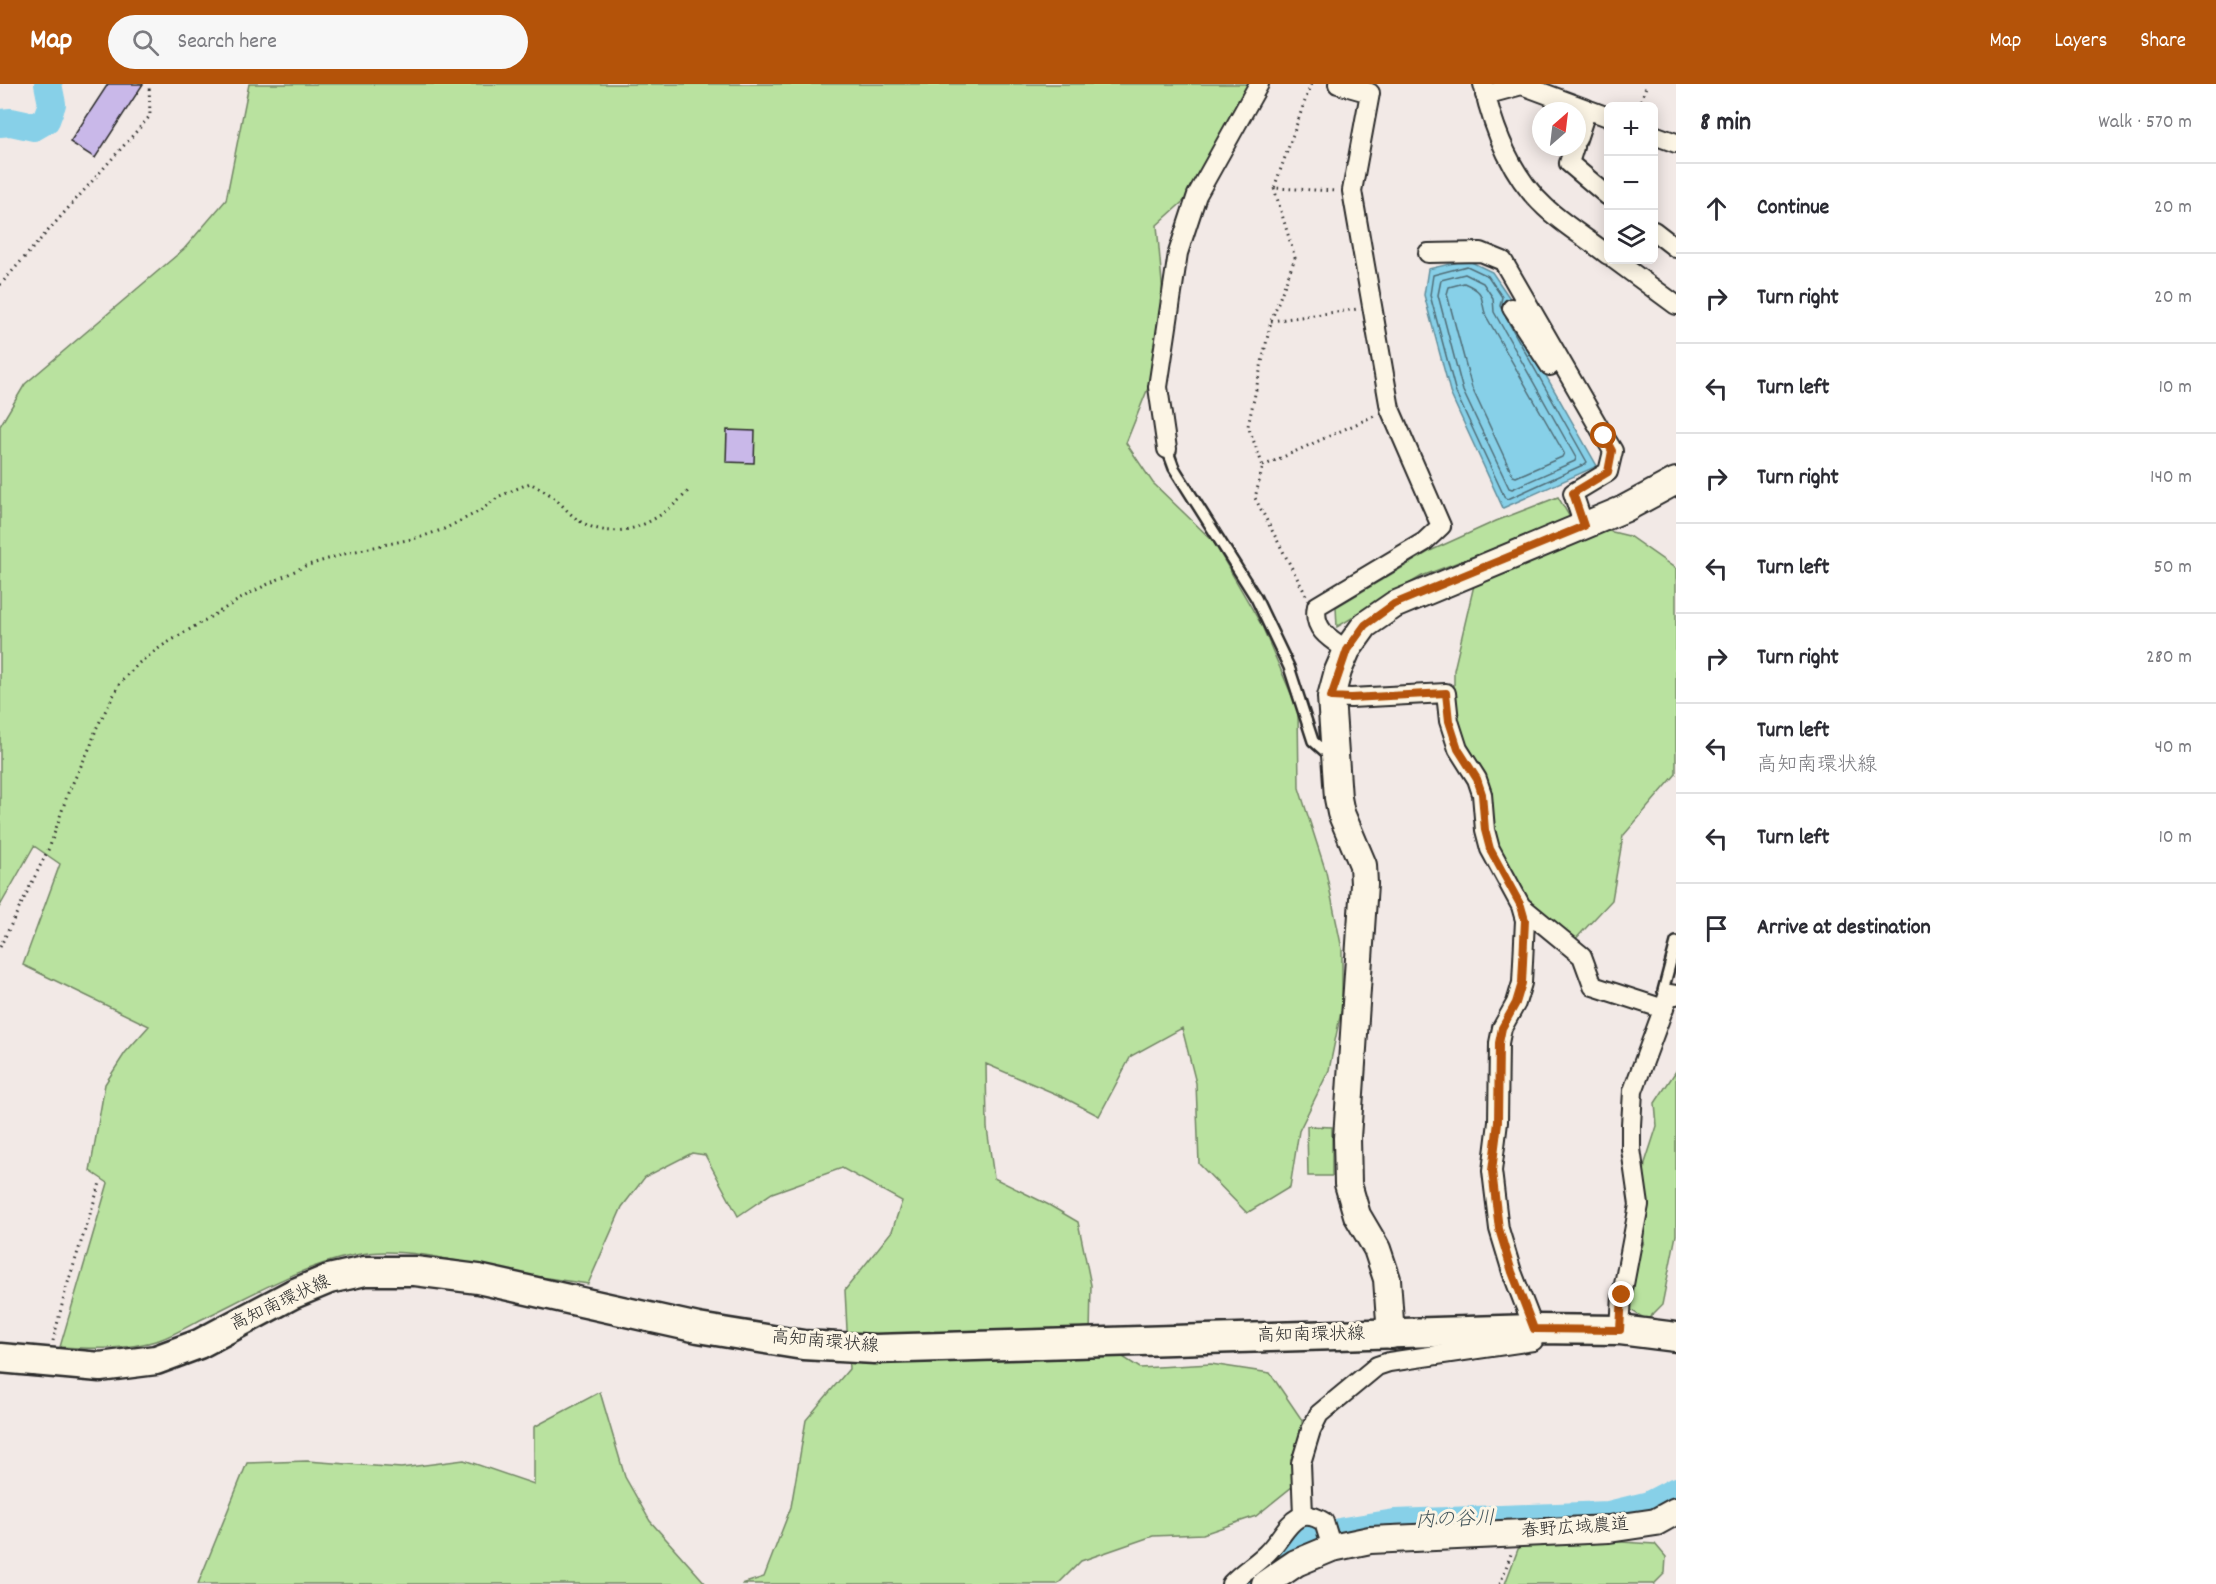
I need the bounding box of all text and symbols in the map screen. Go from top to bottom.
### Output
search box [108,15,528,69]
text: Map [30,22,72,62]
icon: search [129,26,162,59]
text: Search here [177,27,277,58]
text: Map [1990,27,2021,57]
text: Layers [2054,27,2107,57]
text: Share [2140,27,2186,57]
north arrow [1532,102,1586,156]
map controls [1604,102,1658,264]
button: + [1604,102,1658,156]
text: 8 min [1700,105,1751,142]
text: Walk · 570 m [2098,109,2192,137]
button: − [1604,156,1658,210]
icon: ahead [1700,192,1733,225]
text: Continue [1757,193,1829,224]
text: 20 m [2154,194,2192,222]
button: layers [1604,210,1658,264]
icon: right [1700,282,1733,315]
text: Turn right [1757,283,1839,314]
text: 20 m [2154,284,2192,312]
icon: left [1700,372,1733,405]
text: Turn left [1757,373,1829,404]
text: 10 m [2158,374,2192,402]
route start [1590,422,1616,448]
icon: right [1700,462,1733,495]
text: Turn right [1757,463,1839,494]
text: 140 m [2150,464,2192,492]
icon: left [1700,552,1733,585]
text: Turn left [1757,553,1829,584]
text: 50 m [2154,554,2192,582]
icon: right [1700,642,1733,675]
text: Turn right [1757,643,1839,674]
text: 280 m [2146,644,2192,672]
text: Turn left [1757,716,1829,747]
icon: left [1700,732,1733,765]
text: 40 m [2154,734,2192,762]
text: 高知南環状線 [1757,752,1877,780]
icon: left [1700,822,1733,855]
text: Turn left [1757,823,1829,854]
text: 10 m [2158,824,2192,852]
icon: arrive [1700,912,1733,945]
text: Arrive at destination [1757,913,1931,944]
street label: 高知南環状線 [227,1270,335,1338]
route end [1608,1281,1634,1307]
street label: 高知南環状線 [1257,1323,1365,1349]
street label: 高知南環状線 [770,1326,880,1360]
water label: 内の谷川 [1415,1506,1495,1536]
street label: 春野広域農道 [1520,1513,1630,1545]

